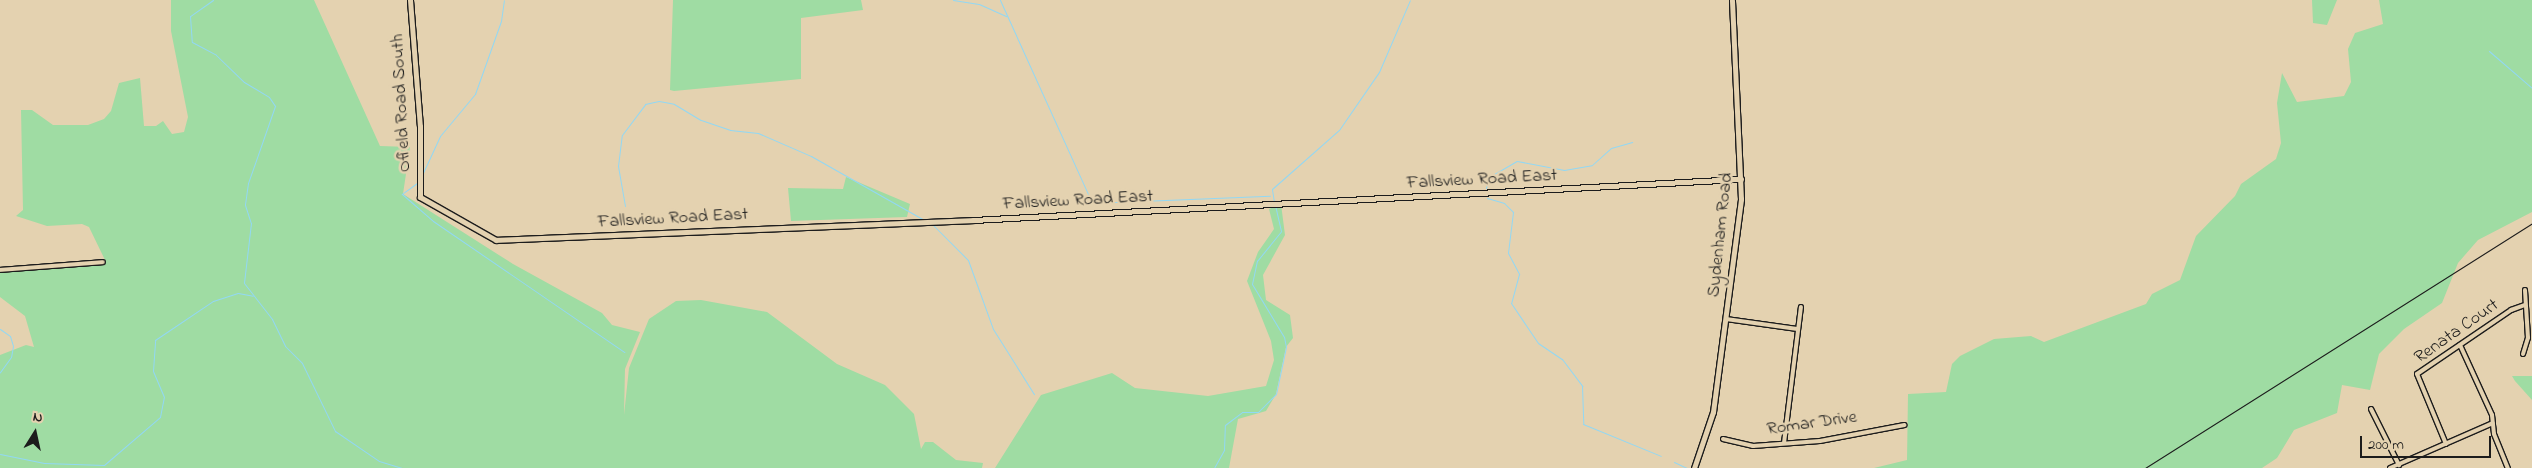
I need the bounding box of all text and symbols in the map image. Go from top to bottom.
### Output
street label: Ofield Road South [388,33,416,173]
street label: Fallsview Road East [1406,165,1558,195]
street label: Sydenham Road [1704,172,1738,298]
street label: Fallsview Road East [1002,186,1154,216]
street label: Fallsview Road East [597,204,749,234]
street label: Renata Court [2411,295,2503,369]
text: N [31,407,44,429]
street label: Romar Drive [1766,407,1858,441]
north arrow [10,408,60,458]
scale bar [2362,426,2493,458]
text: 200 m [2368,434,2404,456]

